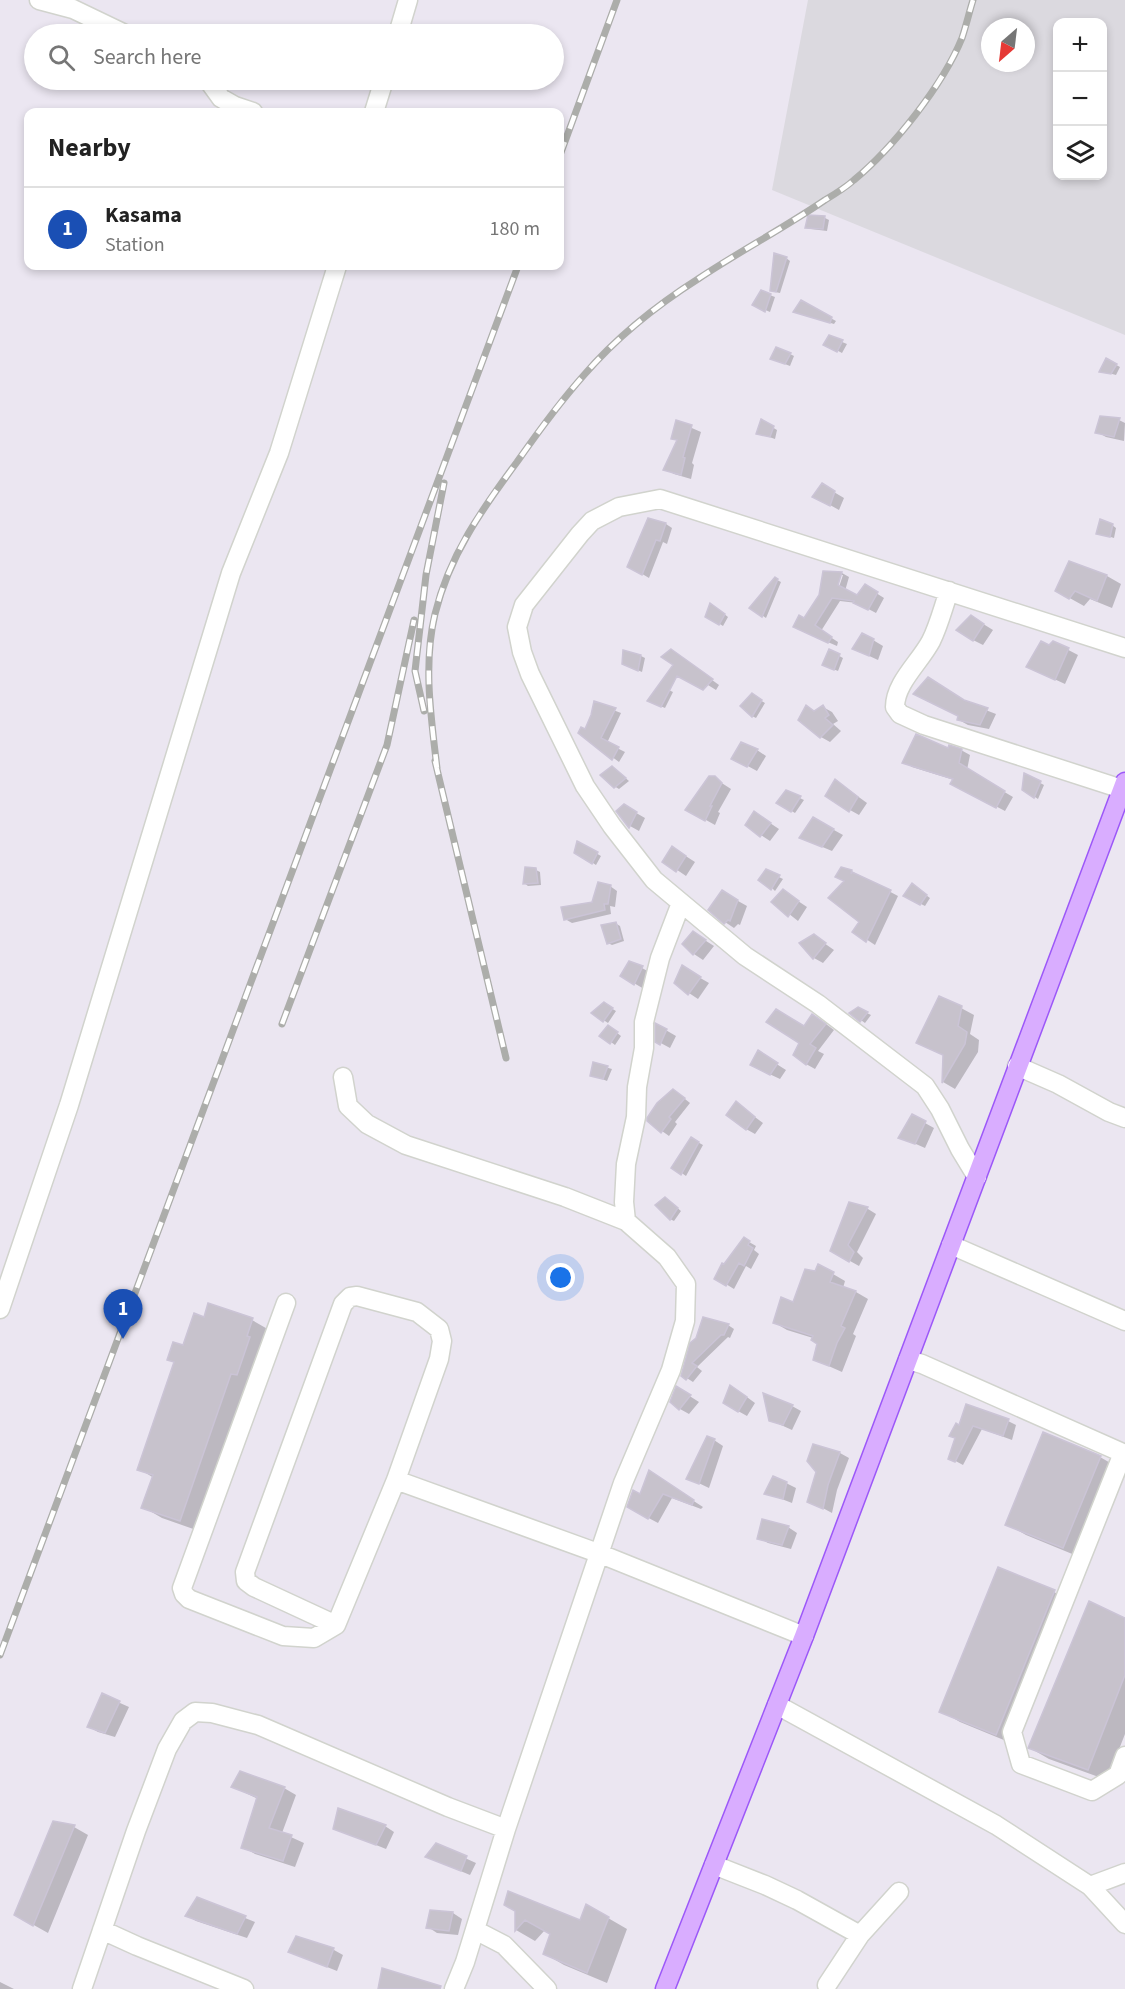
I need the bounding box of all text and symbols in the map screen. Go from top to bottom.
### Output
north arrow [981,18,1035,72]
map controls [1053,18,1107,180]
button: + [1053,18,1107,72]
search box [24,24,564,90]
icon: search [45,41,78,74]
text: Search here [93,41,201,73]
button: − [1053,72,1107,126]
button: layers [1053,126,1107,180]
text: Nearby [48,129,131,166]
text: Kasama [105,199,182,231]
text: 1 [62,215,73,243]
text: 180 m [490,215,540,243]
text: Station [105,231,165,259]
your location [546,1263,575,1292]
pin: 1 [104,1290,142,1339]

